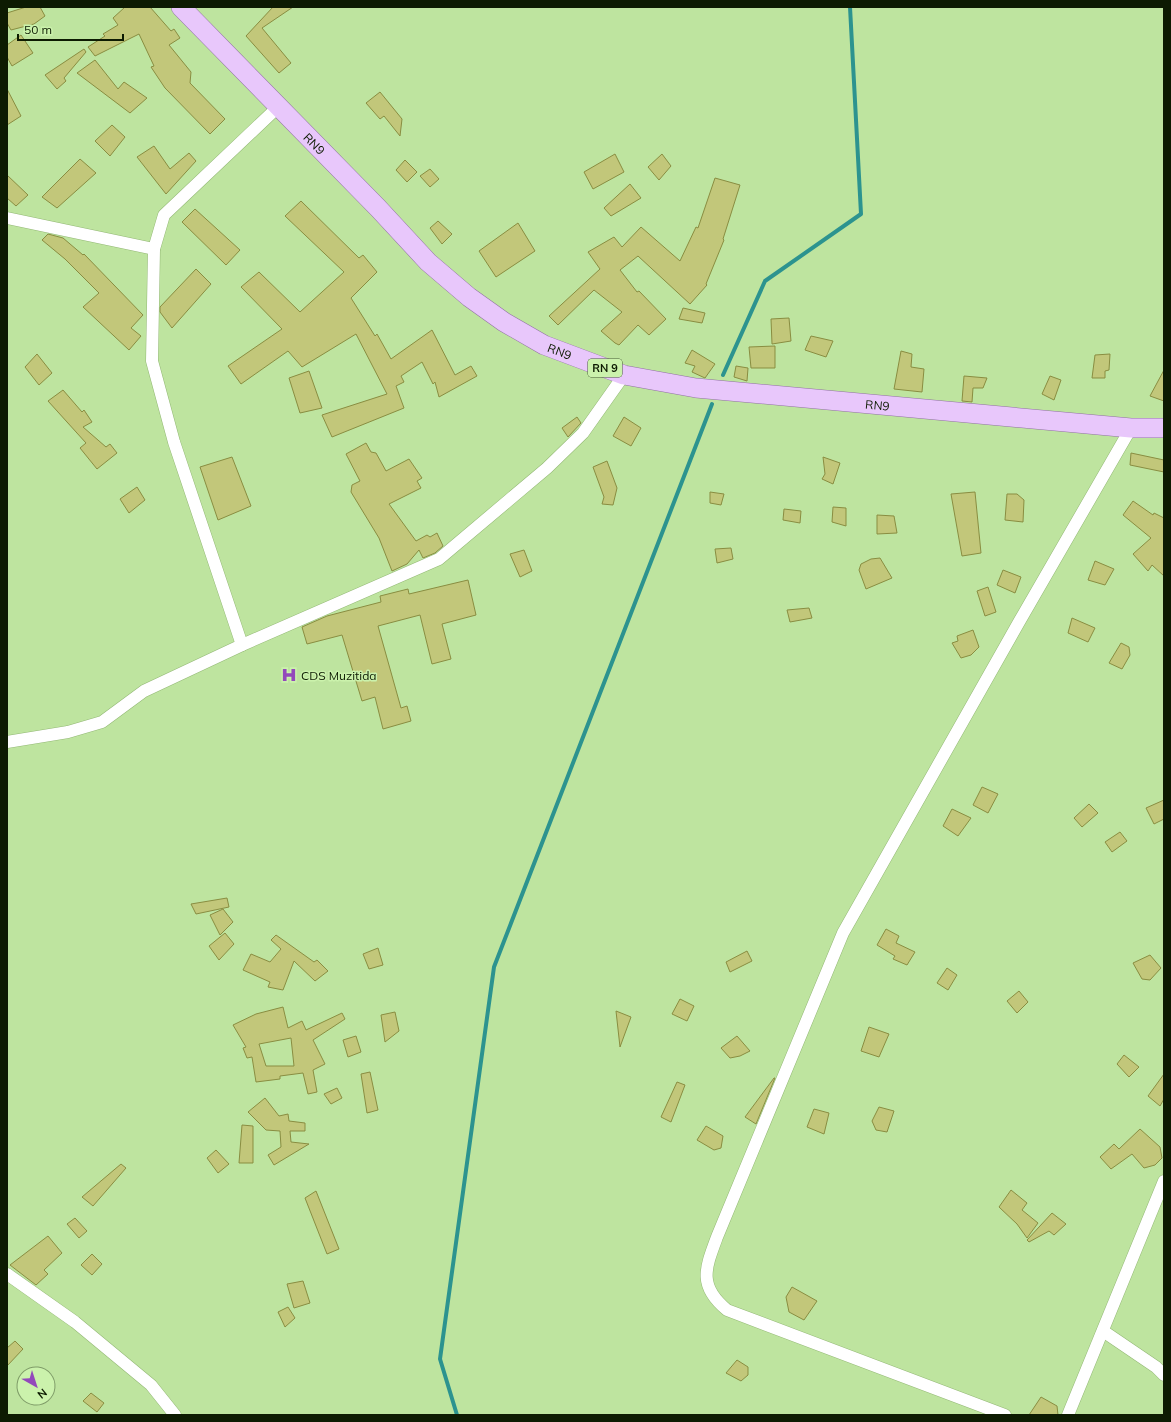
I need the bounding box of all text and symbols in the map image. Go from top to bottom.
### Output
scale bar [18,16,123,42]
text: 50 m [24,22,52,37]
street label: RN9 [301,129,329,157]
street label: RN9 [546,340,574,362]
road number: RN 9 [588,359,622,377]
street label: RN9 [865,396,890,413]
hospital icon: CDS Muzitida [280,666,298,684]
place label: CDS Muzitida [301,668,377,683]
north arrow [16,1366,56,1406]
text: N [35,1386,50,1402]

